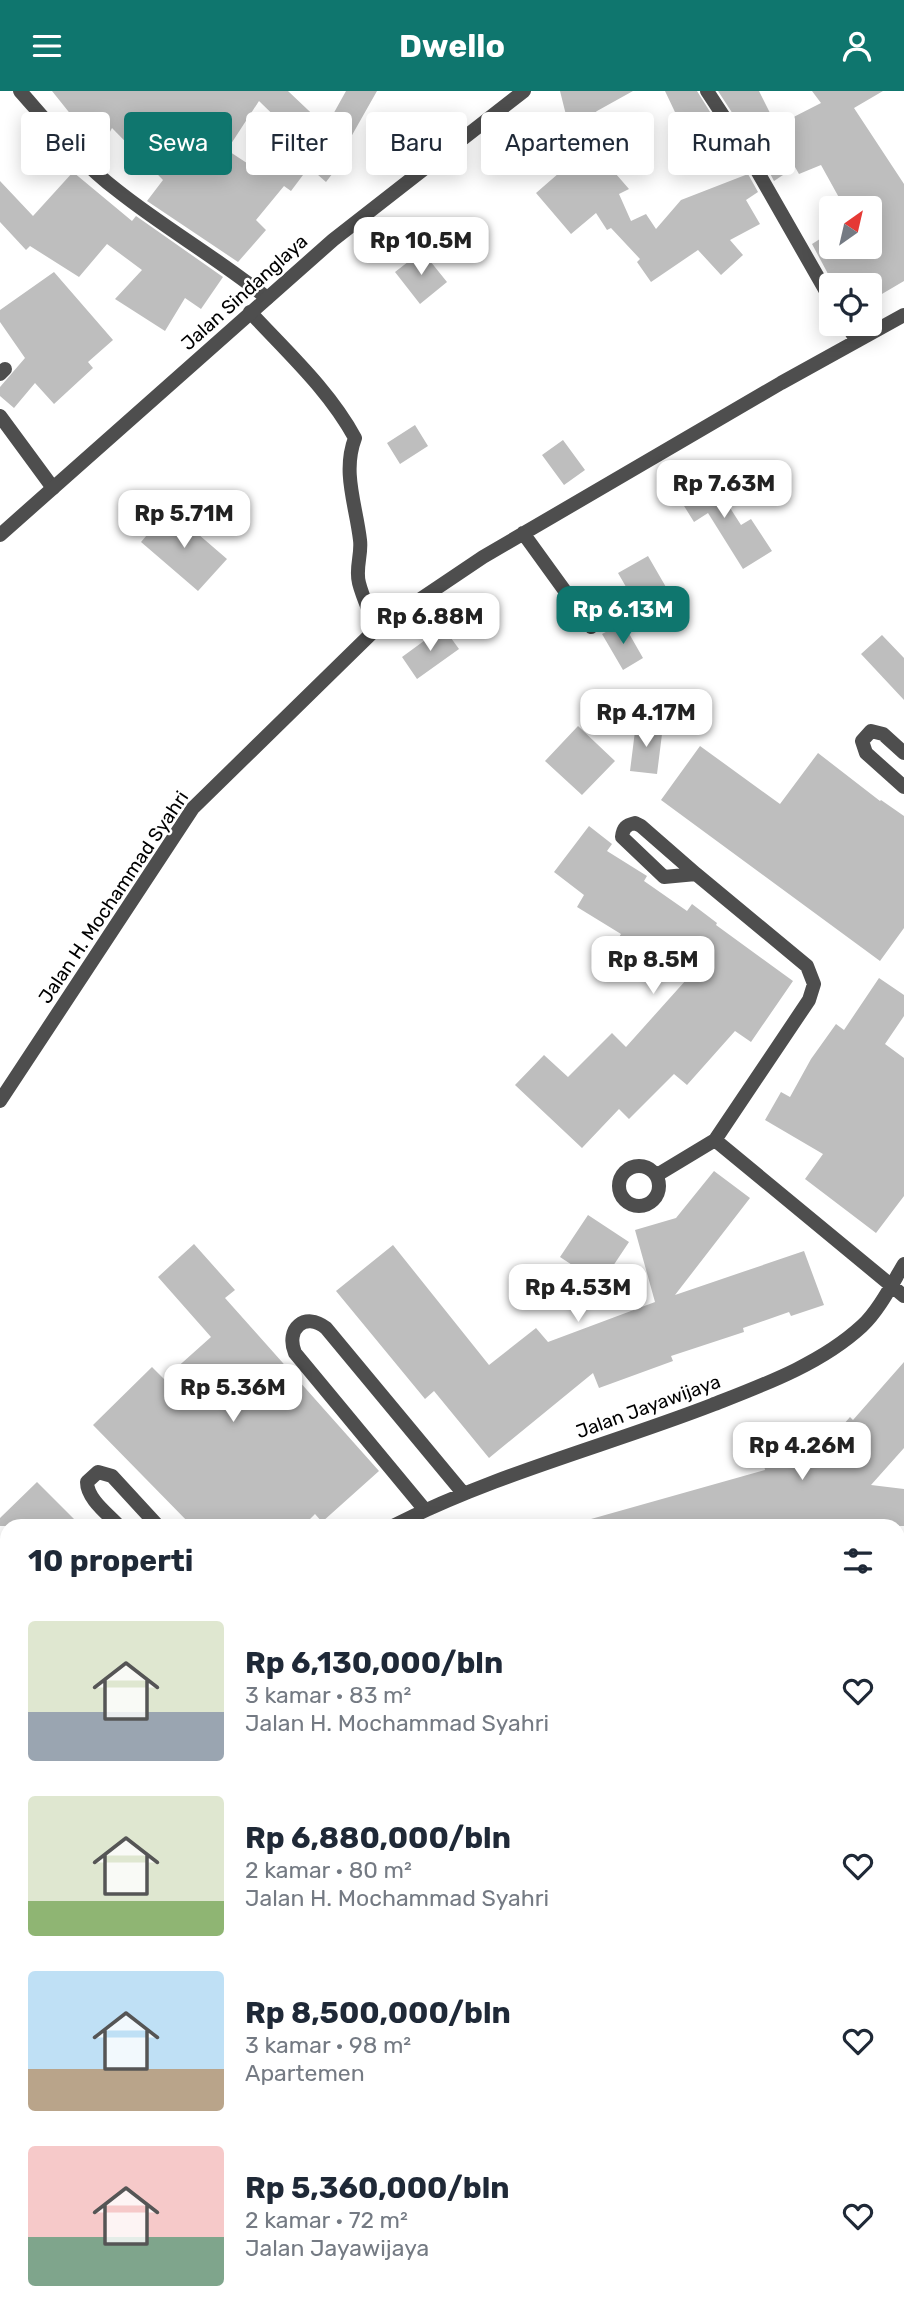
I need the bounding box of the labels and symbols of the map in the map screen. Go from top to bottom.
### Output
north arrow [819,196,882,259]
pin: Rp 10.5M [349,218,493,277]
street label: Jalan Sindanglaya [177,230,312,355]
pin: Rp 7.63M [652,461,796,520]
pin: Rp 5.71M [112,491,256,550]
pin: Rp 6.13M [551,587,695,646]
pin: Rp 6.88M [358,594,502,653]
pin: Rp 4.17M [574,689,718,749]
street label: Jalan H. Mochammad Syahri [34,787,193,1008]
pin: Rp 8.5M [588,937,718,996]
pin: Rp 4.53M [506,1265,650,1324]
pin: Rp 5.36M [161,1365,305,1424]
street label: Jalan Jayawijaya [573,1370,724,1443]
pin: Rp 4.26M [730,1423,874,1482]

